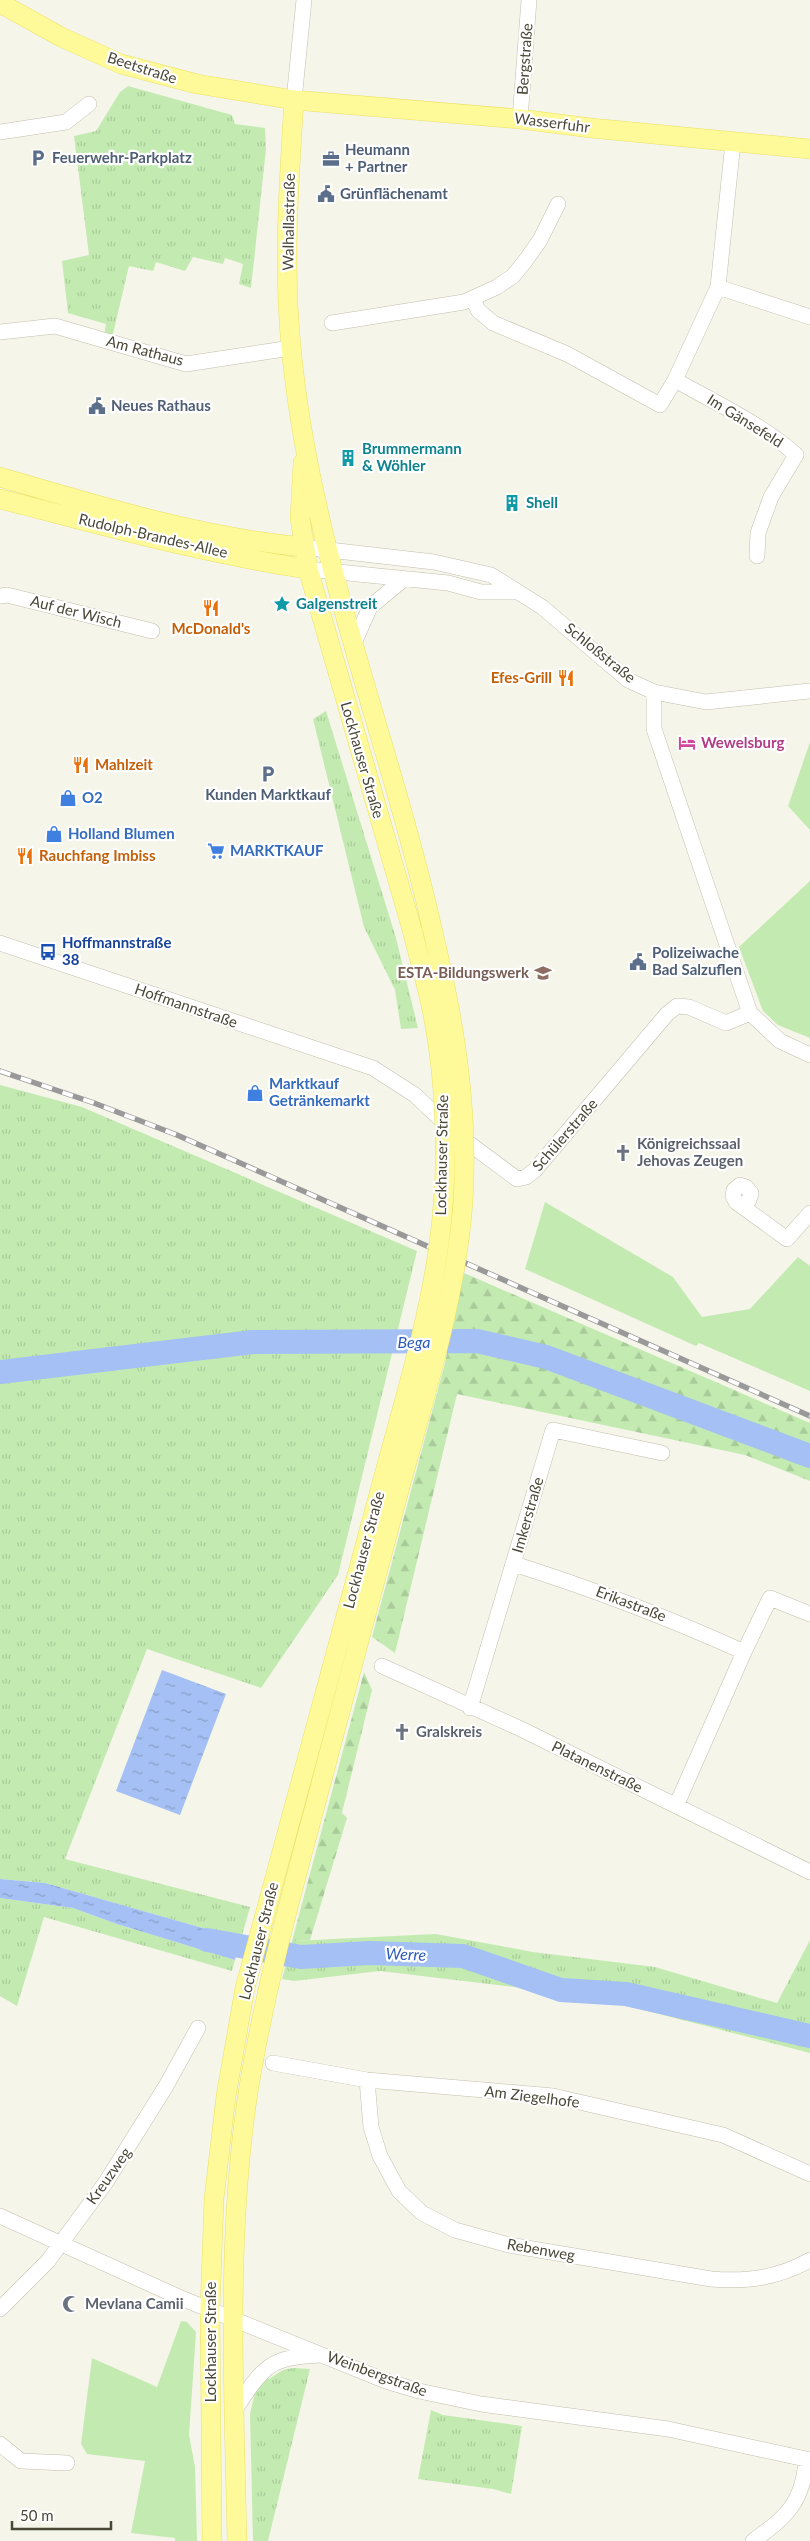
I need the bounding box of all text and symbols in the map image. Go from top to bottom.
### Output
street label: Bergstraße [513,22,535,95]
street label: Beetstraße [105,47,179,87]
street label: Wasserfuhr [513,108,591,136]
place label: Heumann + Partner [345,140,410,175]
parking icon: Feuerwehr-Parkplatz [28,148,48,168]
place label: Feuerwehr-Parkplatz [52,148,192,166]
office icon: Heumann + Partner [321,149,341,169]
street label: Walhallastraße [278,173,298,271]
public building icon: Grünflächenamt [316,184,336,204]
place label: Grünflächenamt [340,184,448,202]
street label: Am Rathaus [105,331,186,369]
street label: Im Gänsefeld [704,390,787,451]
public building icon: Neues Rathaus [87,396,107,416]
place label: Neues Rathaus [111,396,211,414]
place label: Brummermann & Wöhler [362,439,462,474]
building icon: Brummermann & Wöhler [338,448,358,468]
building icon: Shell [502,493,522,513]
place label: Shell [526,493,558,511]
street label: Rudolph-Brandes-Allee [77,509,230,561]
street label: Auf der Wisch [29,591,124,631]
place icon: Galgenstreit [272,594,292,614]
place label: Galgenstreit [296,594,378,612]
restaurant icon: McDonald's [201,598,221,618]
street label: Schloßstraße [562,618,640,686]
place label: McDonald's [172,619,251,637]
place label: Efes-Grill [491,668,552,686]
restaurant icon: Efes-Grill [556,668,576,688]
street label: Lockhauser Straße [338,699,388,820]
hotel icon: Wewelsburg [677,733,697,753]
place label: Wewelsburg [701,733,784,751]
restaurant icon: Mahlzeit [71,755,91,775]
place label: Mahlzeit [95,755,153,773]
parking icon: Kunden Marktkauf [258,764,278,784]
place label: Kunden Marktkauf [205,785,331,803]
shop icon: O2 [58,788,78,808]
place label: O2 [82,788,103,806]
shop icon: Holland Blumen [44,824,64,844]
place label: Holland Blumen [68,824,175,842]
supermarket icon: MARKTKAUF [206,841,226,861]
place label: MARKTKAUF [230,841,324,859]
restaurant icon: Rauchfang Imbiss [15,846,35,866]
place label: Rauchfang Imbiss [39,846,156,864]
place label: Hoffmannstraße 38 [62,933,171,968]
bus stop icon: Hoffmannstraße 38 [38,942,58,962]
place label: Polizeiwache Bad Salzuflen [652,943,742,978]
public building icon: Polizeiwache Bad Salzuflen [628,952,648,972]
place label: ESTA-Bildungswerk [397,963,530,981]
school or university icon: ESTA-Bildungswerk [533,963,553,983]
street label: Hoffmannstraße [133,979,240,1031]
place label: Marktkauf Getränkemarkt [269,1074,370,1109]
shop icon: Marktkauf Getränkemarkt [245,1083,265,1103]
street label: Lockhauser Straße [431,1094,451,1215]
street label: Schülerstraße [528,1094,601,1174]
place label: Königreichssaal Jehovas Zeugen [637,1134,743,1169]
church icon: Königreichssaal Jehovas Zeugen [613,1143,633,1163]
water label: Bega [398,1332,430,1351]
street label: Imkerstraße [508,1475,546,1555]
street label: Lockhauser Straße [339,1489,387,1610]
street label: Erikastraße [594,1581,669,1625]
church icon: Gralskreis [392,1722,412,1742]
place label: Gralskreis [416,1722,482,1740]
street label: Platanenstraße [549,1736,646,1796]
street label: Lockhauser Straße [235,1880,281,2001]
water label: Werre [385,1943,427,1964]
street label: Am Ziegelhofe [484,2081,581,2111]
street label: Kreuzweg [82,2143,134,2207]
street label: Rebenweg [506,2234,577,2264]
street label: Lockhauser Straße [201,2282,219,2402]
mosque icon: Mevlana Camii [61,2294,81,2314]
place label: Mevlana Camii [85,2294,184,2312]
street label: Weinbergstraße [325,2347,430,2400]
scale bar [12,2498,111,2530]
text: 50 m [20,2506,54,2524]

